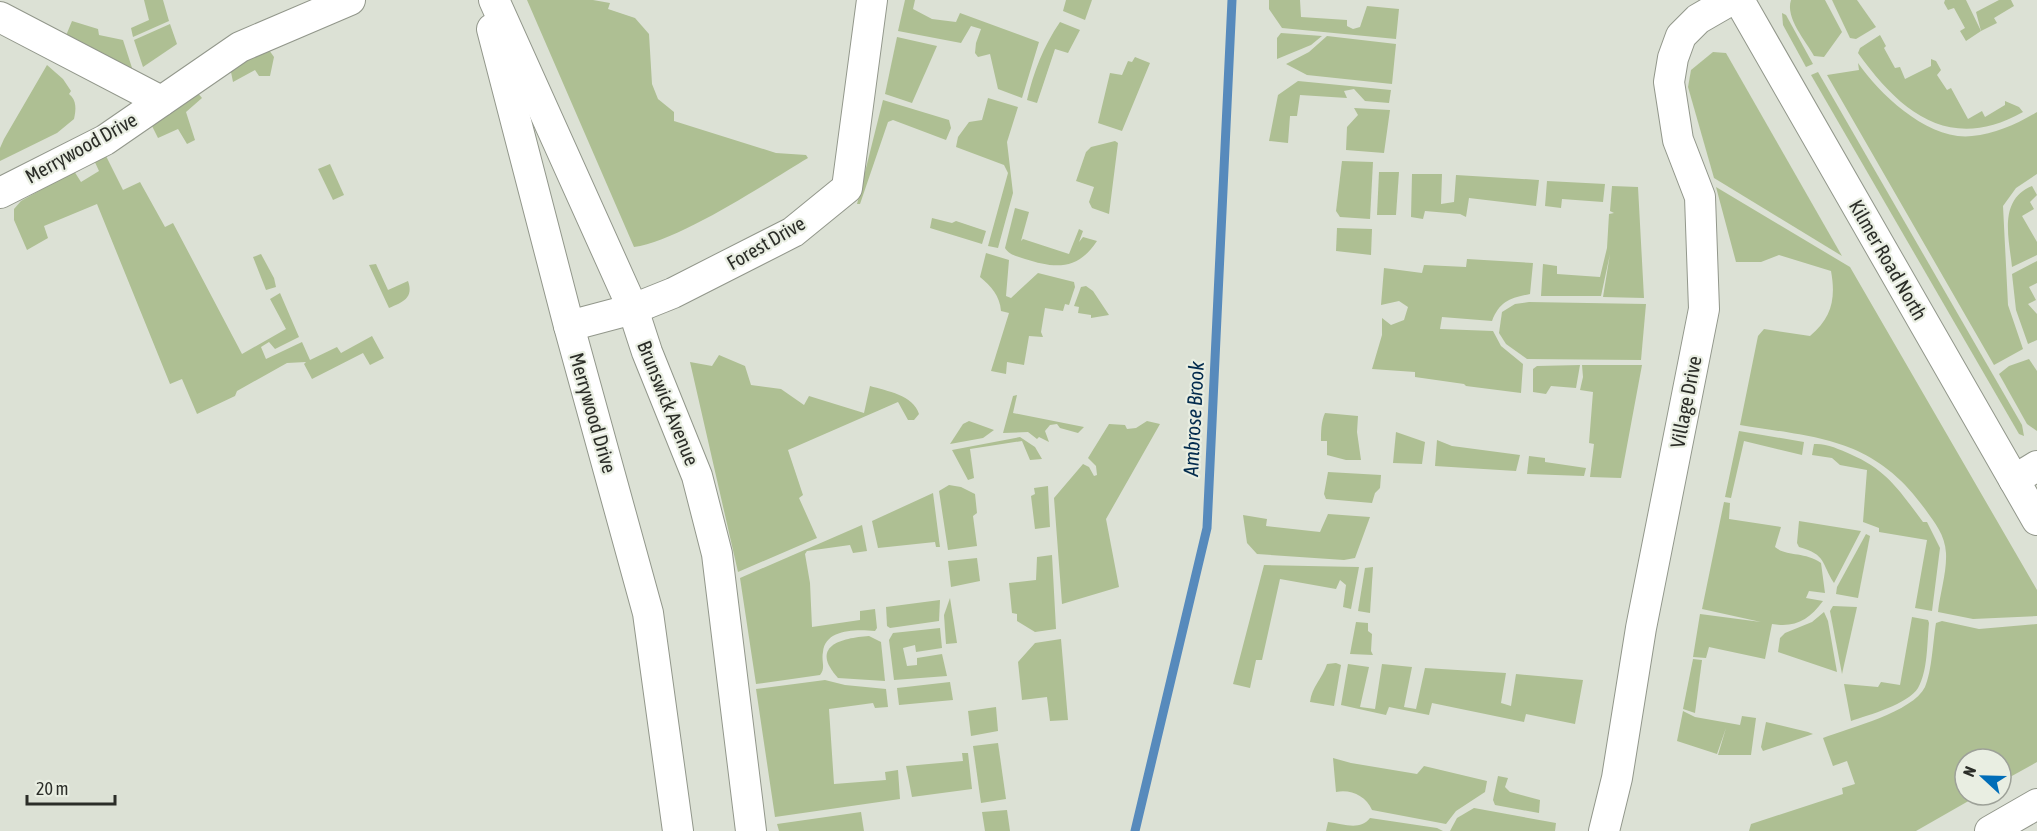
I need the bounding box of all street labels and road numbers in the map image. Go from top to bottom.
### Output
street label: Merrywood Drive [21,107,141,188]
street label: Kilmer Road North [1845,195,1932,324]
street label: Forest Drive [723,211,809,274]
street label: Brunswick Avenue [633,337,704,469]
street label: Merrywood Drive [565,350,622,476]
street label: Village Drive [1665,354,1706,450]

